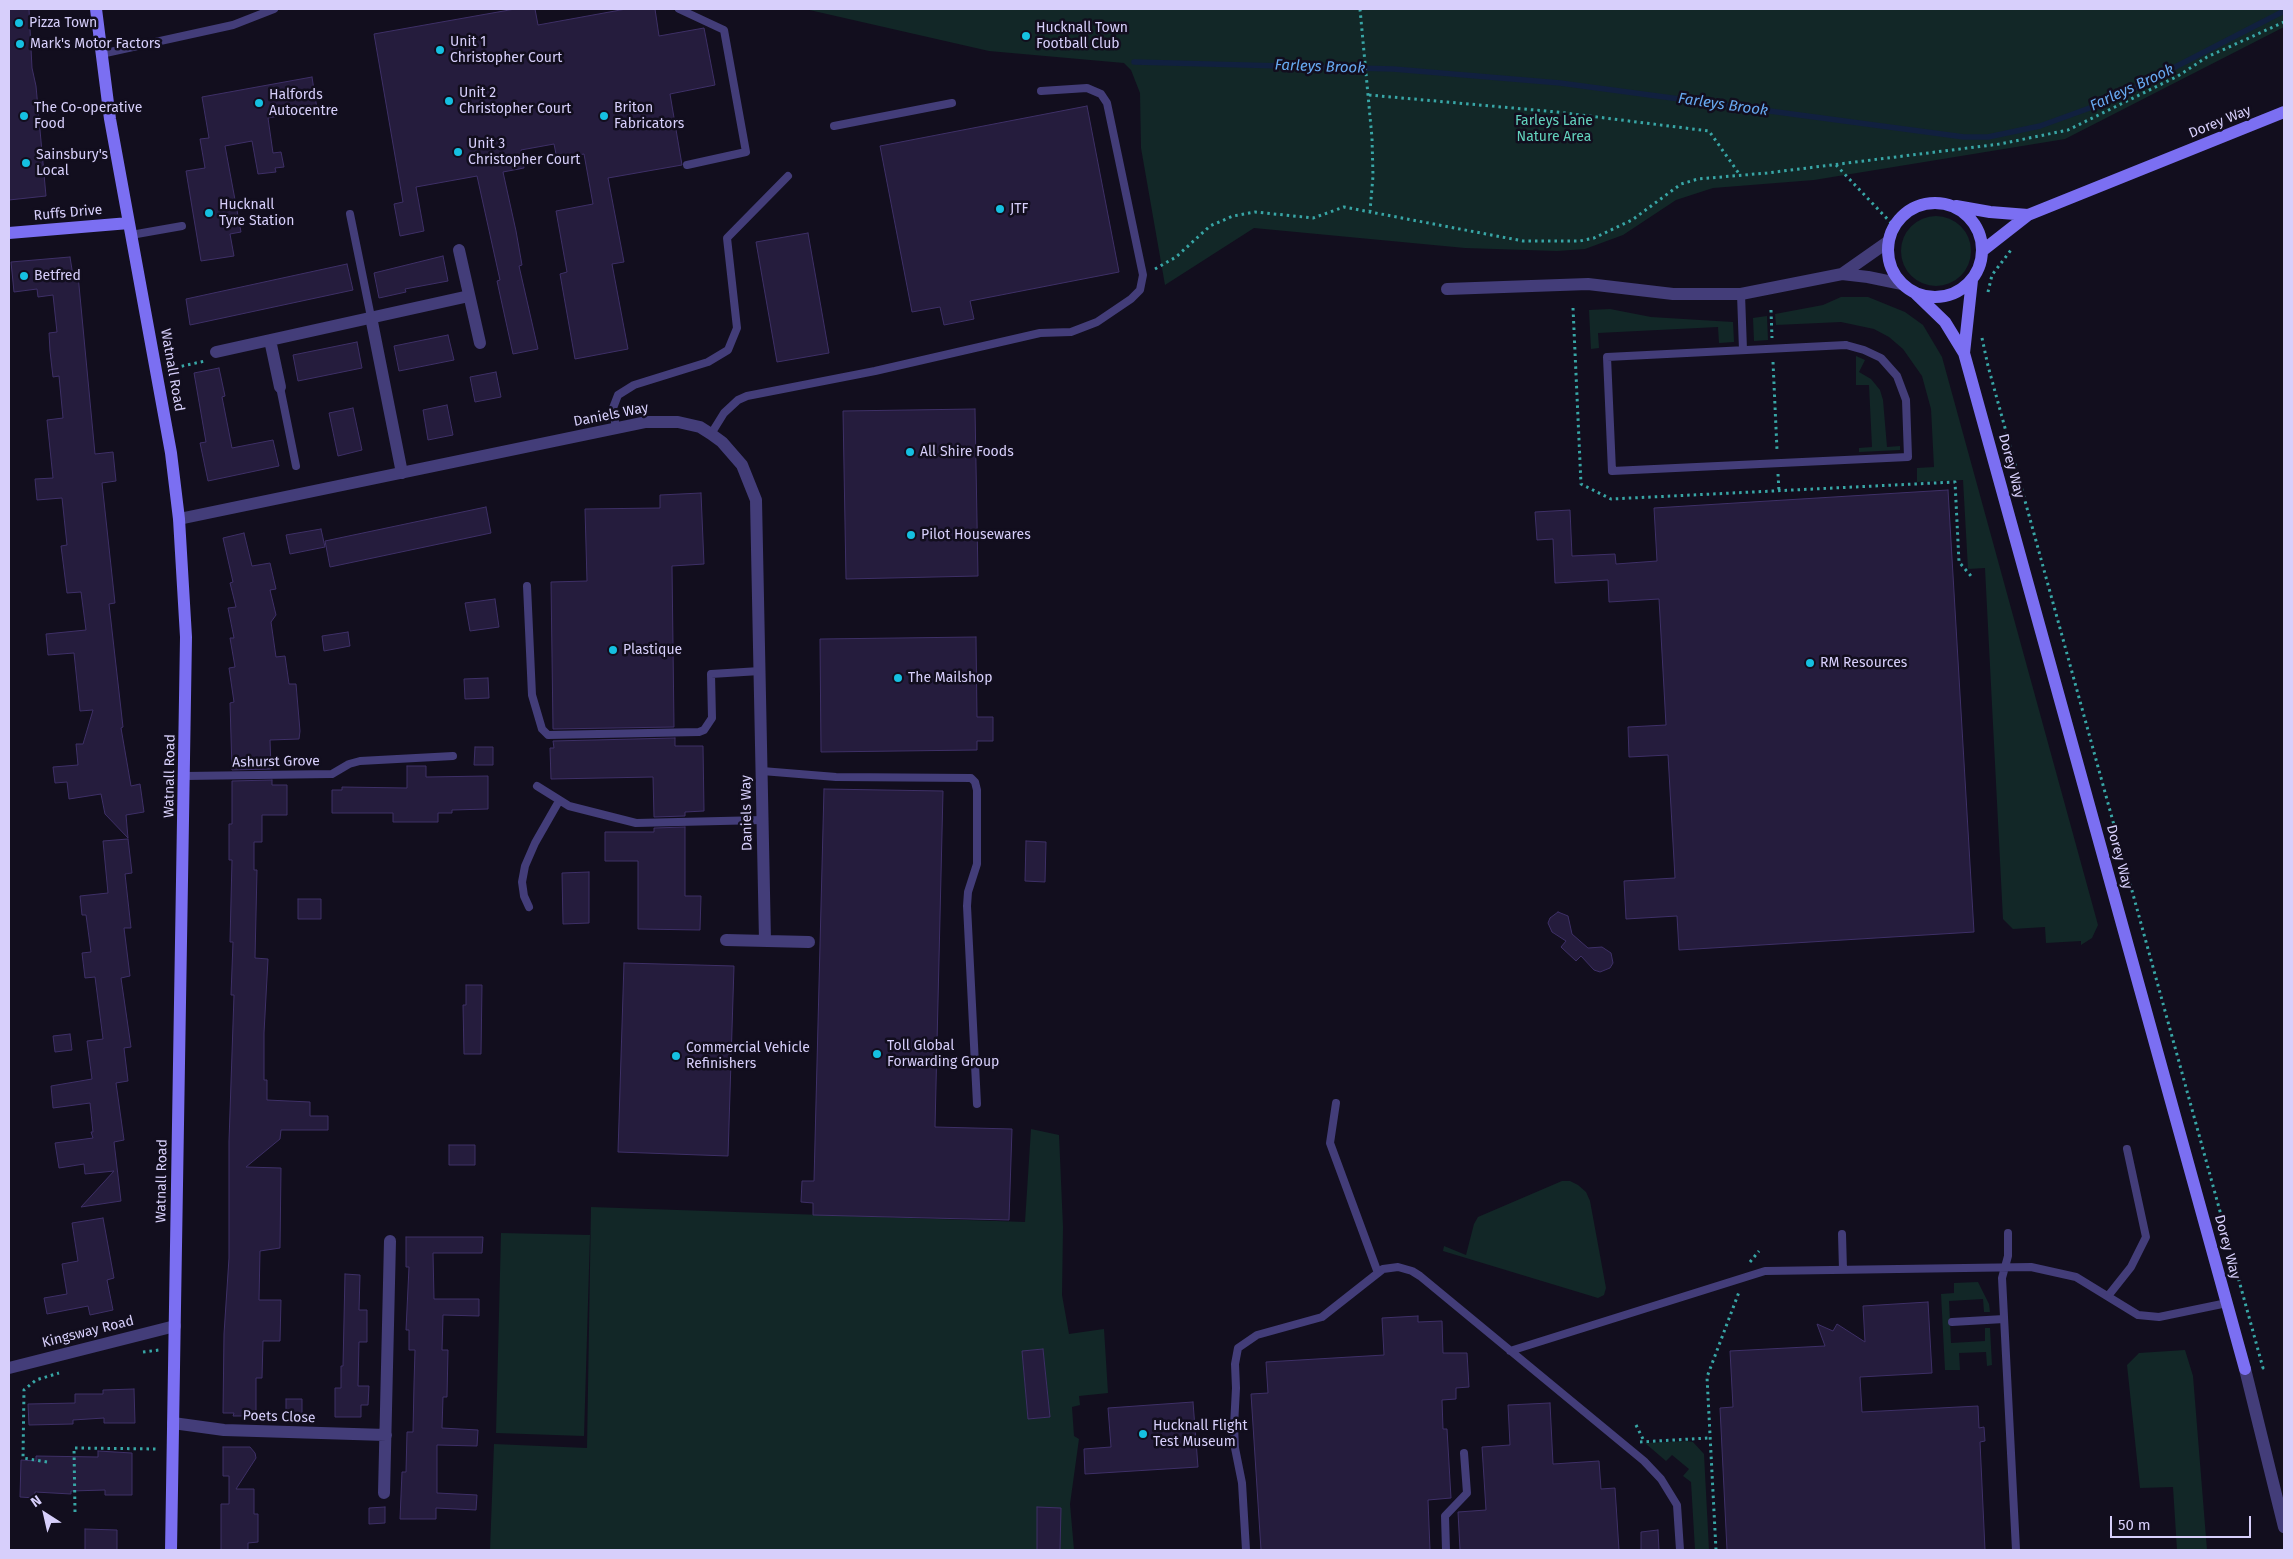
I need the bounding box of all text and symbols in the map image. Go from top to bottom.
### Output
place label: Pizza Town [29,15,97,31]
marker: Pizza Town [13,17,25,29]
place label: Hucknall Town Football Club [1036,20,1128,52]
marker: Hucknall Town Football Club [1020,30,1032,42]
place label: Unit 1 Christopher Court [450,34,562,66]
place label: Mark's Motor Factors [30,36,161,52]
marker: Mark's Motor Factors [14,38,26,50]
marker: Unit 1 Christopher Court [434,44,446,56]
water label: Farleys Brook [1274,56,1366,78]
water label: Farleys Brook [2087,61,2177,115]
place label: Unit 2 Christopher Court [459,85,571,118]
place label: Halfords Autocentre [269,87,338,120]
water label: Farleys Brook [1677,90,1769,120]
marker: Unit 2 Christopher Court [443,95,455,107]
marker: Halfords Autocentre [253,97,265,109]
place label: The Co-operative Food [34,100,142,132]
place label: Briton Fabricators [614,100,684,132]
street label: Dorey Way [2186,102,2254,142]
marker: The Co-operative Food [18,110,30,122]
marker: Briton Fabricators [598,110,610,122]
park label: Farleys Lane Nature Area [1515,113,1593,146]
place label: Unit 3 Christopher Court [468,136,580,168]
marker: Unit 3 Christopher Court [452,146,464,158]
place label: Sainsbury's Local [36,147,108,180]
marker: Sainsbury's Local [20,157,32,169]
place label: Hucknall Tyre Station [219,197,294,230]
place label: JTF [1010,201,1028,217]
street label: Ruffs Drive [33,202,103,224]
marker: JTF [994,203,1006,215]
marker: Hucknall Tyre Station [203,207,215,219]
place label: Betfred [34,268,81,284]
marker: Betfred [18,270,30,282]
street label: Watnall Road [156,327,188,413]
street label: Daniels Way [572,399,650,431]
street label: Dorey Way [1994,432,2028,500]
place label: All Shire Foods [920,444,1014,460]
marker: All Shire Foods [904,446,916,458]
place label: Pilot Housewares [921,527,1031,543]
marker: Pilot Housewares [905,529,917,541]
place label: Plastique [623,642,682,658]
marker: Plastique [607,644,619,656]
place label: RM Resources [1820,655,1907,671]
marker: RM Resources [1804,657,1816,669]
place label: The Mailshop [908,670,993,686]
marker: The Mailshop [892,672,904,684]
street label: Watnall Road [161,734,179,818]
street label: Ashurst Grove [232,753,320,771]
street label: Daniels Way [738,775,756,851]
street label: Dorey Way [2102,823,2136,891]
place label: Toll Global Forwarding Group [887,1038,999,1070]
place label: Commercial Vehicle Refinishers [686,1040,810,1072]
marker: Toll Global Forwarding Group [871,1048,883,1060]
marker: Commercial Vehicle Refinishers [670,1050,682,1062]
street label: Watnall Road [153,1139,171,1223]
street label: Dorey Way [2210,1213,2244,1281]
street label: Kingsway Road [40,1312,136,1352]
street label: Poets Close [242,1407,316,1427]
place label: Hucknall Flight Test Museum [1153,1418,1247,1450]
marker: Hucknall Flight Test Museum [1137,1428,1149,1440]
north arrow [20,1489,70,1539]
text: N [27,1492,45,1511]
scale bar [2113,1506,2254,1538]
text: 50 m [2118,1516,2151,1534]

